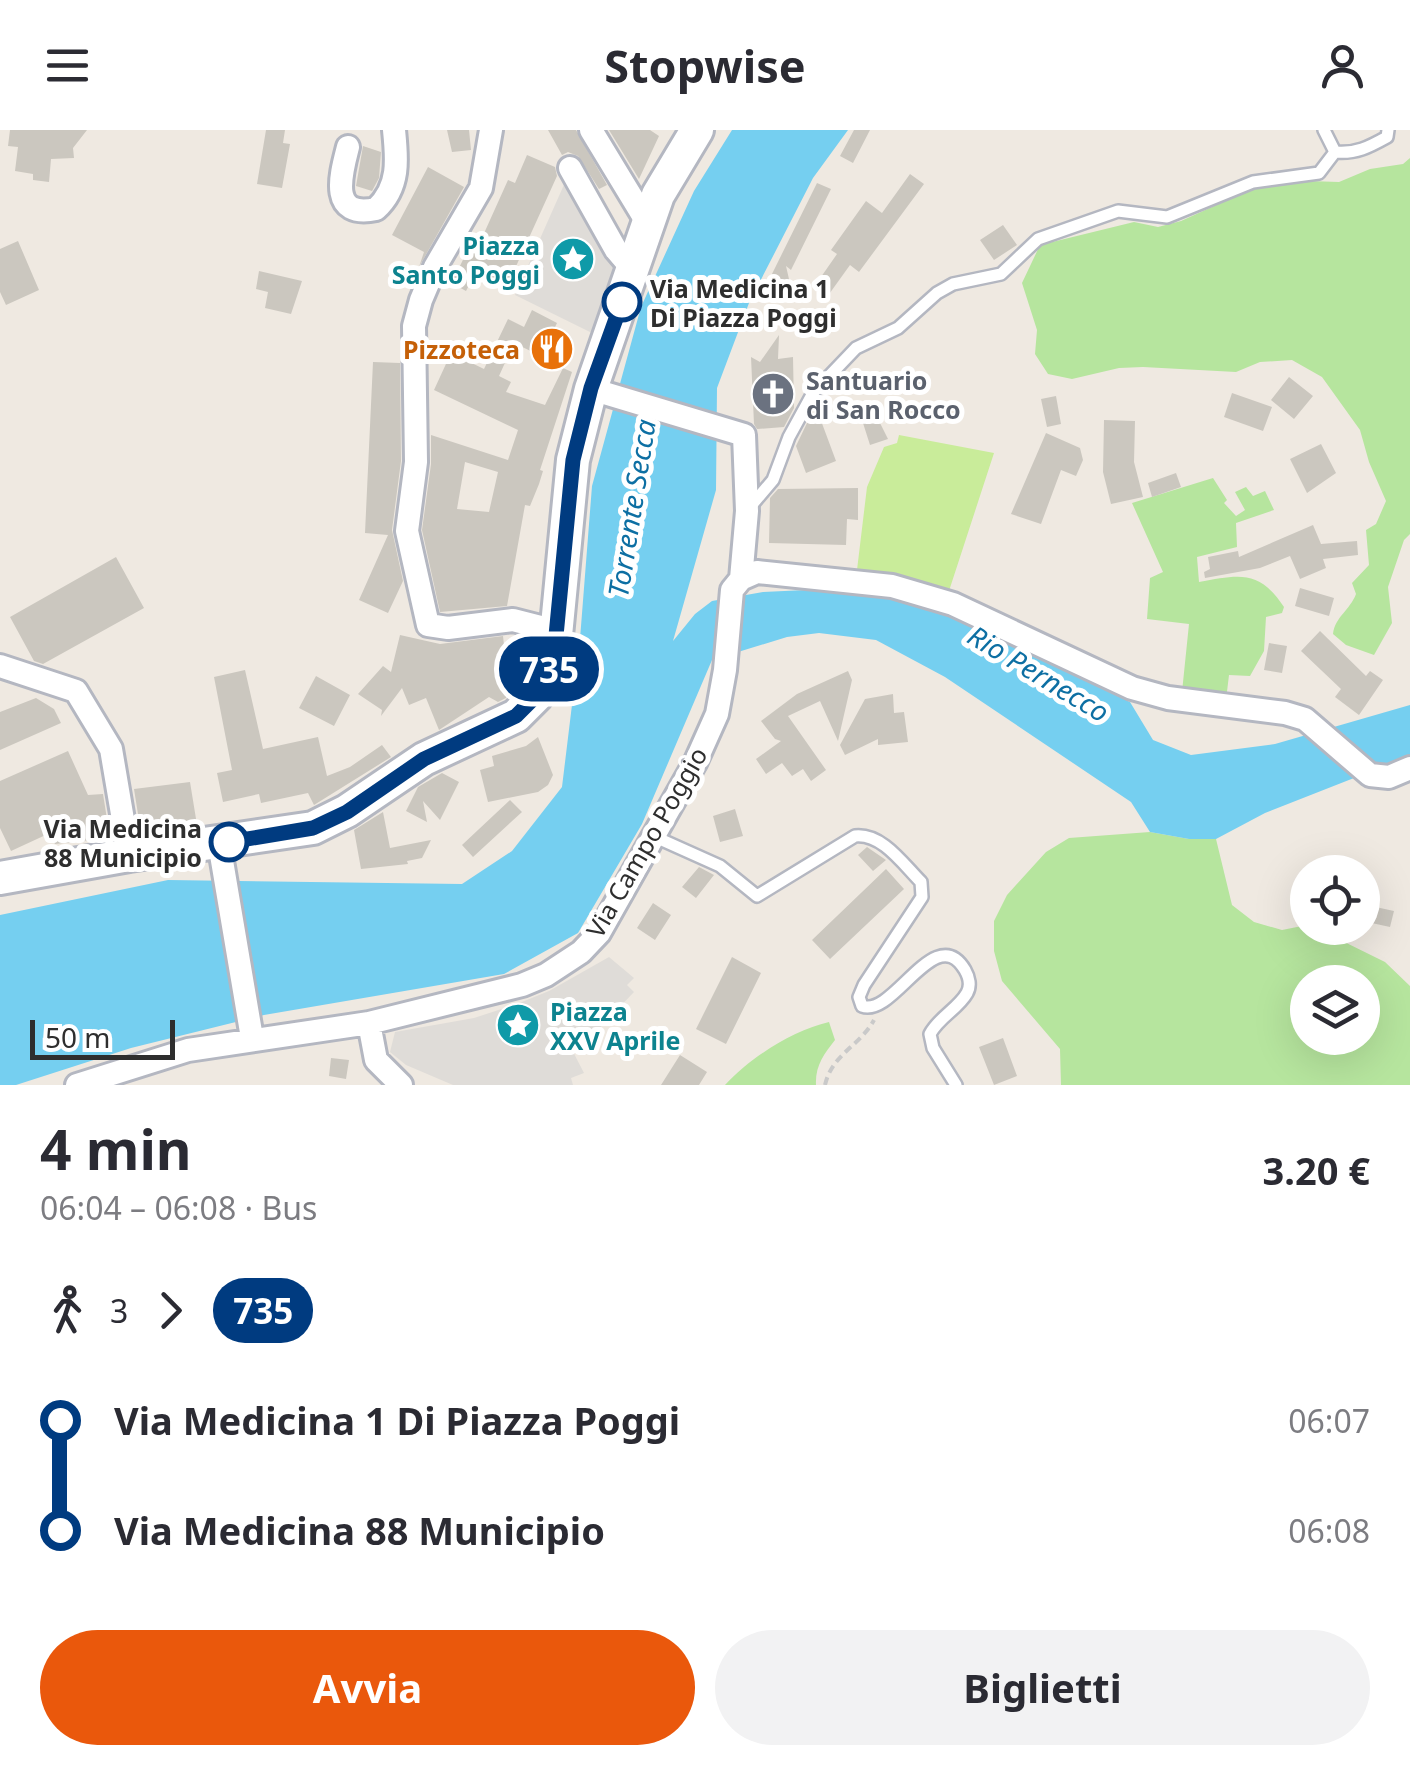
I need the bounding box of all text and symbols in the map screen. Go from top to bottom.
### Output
text: Stopwise [604,35,806,96]
icon: menu [40,38,95,93]
icon: person [1315,38,1370,93]
place label: Piazza Santo Poggi [392,228,540,291]
place icon: Piazza Santo Poggi [550,236,596,282]
place label: Via Medicina 1 Di Piazza Poggi [650,271,837,334]
marker: Via Medicina 1 Di Piazza Poggi [603,283,641,321]
restaurant icon: Pizzoteca [529,326,575,372]
place label: Pizzoteca [403,332,520,366]
place label: Santuario di San Rocco [806,363,961,426]
church icon: Santuario di San Rocco [750,371,796,417]
water label: Torrente Secca [598,416,664,600]
water label: Rio Pernecco [961,616,1117,730]
line badge: 735 [492,636,606,702]
text: 735 [519,646,579,693]
street label: Via Campo Poggio [578,741,714,943]
place label: Via Medicina 88 Municipio [43,811,202,874]
marker: Via Medicina 88 Municipio [210,823,248,861]
map controls [1290,855,1380,1055]
button: locate [1290,855,1380,945]
button: layers [1290,965,1380,1055]
place label: Piazza XXV Aprile [550,994,680,1057]
place icon: Piazza XXV Aprile [495,1002,541,1048]
scale bar [30,1015,175,1060]
text: 50 m [45,1018,111,1056]
text: 4 min [40,1111,192,1186]
text: 3.20 € [1262,1144,1370,1196]
text: 06:04 – 06:08 · Bus [40,1186,317,1229]
icon: walk [40,1283,95,1338]
icon: forward [143,1283,198,1338]
text: 735 [233,1287,293,1334]
text: 3 [110,1289,128,1332]
text: Via Medicina 1 Di Piazza Poggi [114,1394,680,1446]
text: 06:07 [1288,1399,1370,1442]
text: Via Medicina 88 Municipio [114,1504,605,1556]
text: 06:08 [1288,1509,1370,1552]
button: Avvia [40,1630,695,1745]
button: Biglietti [715,1630,1370,1745]

